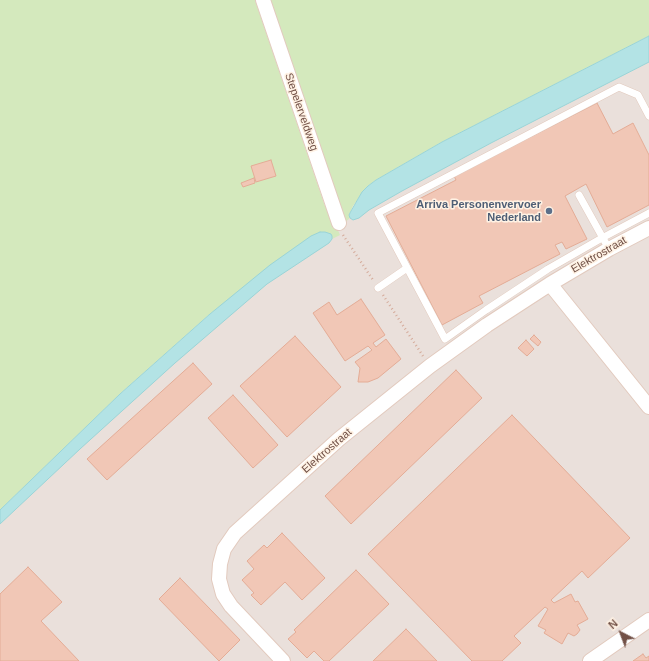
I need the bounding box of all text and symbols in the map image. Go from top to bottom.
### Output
street label: Stepelerveldweg [282,71,320,153]
place label: Arriva Personenvervoer Nederland [416,198,541,224]
marker: Arriva Personenvervoer Nederland [544,206,554,216]
street label: Elektrostraat [569,234,629,276]
street label: Elektrostraat [299,426,355,476]
north arrow [601,613,641,653]
text: N [606,617,620,631]

